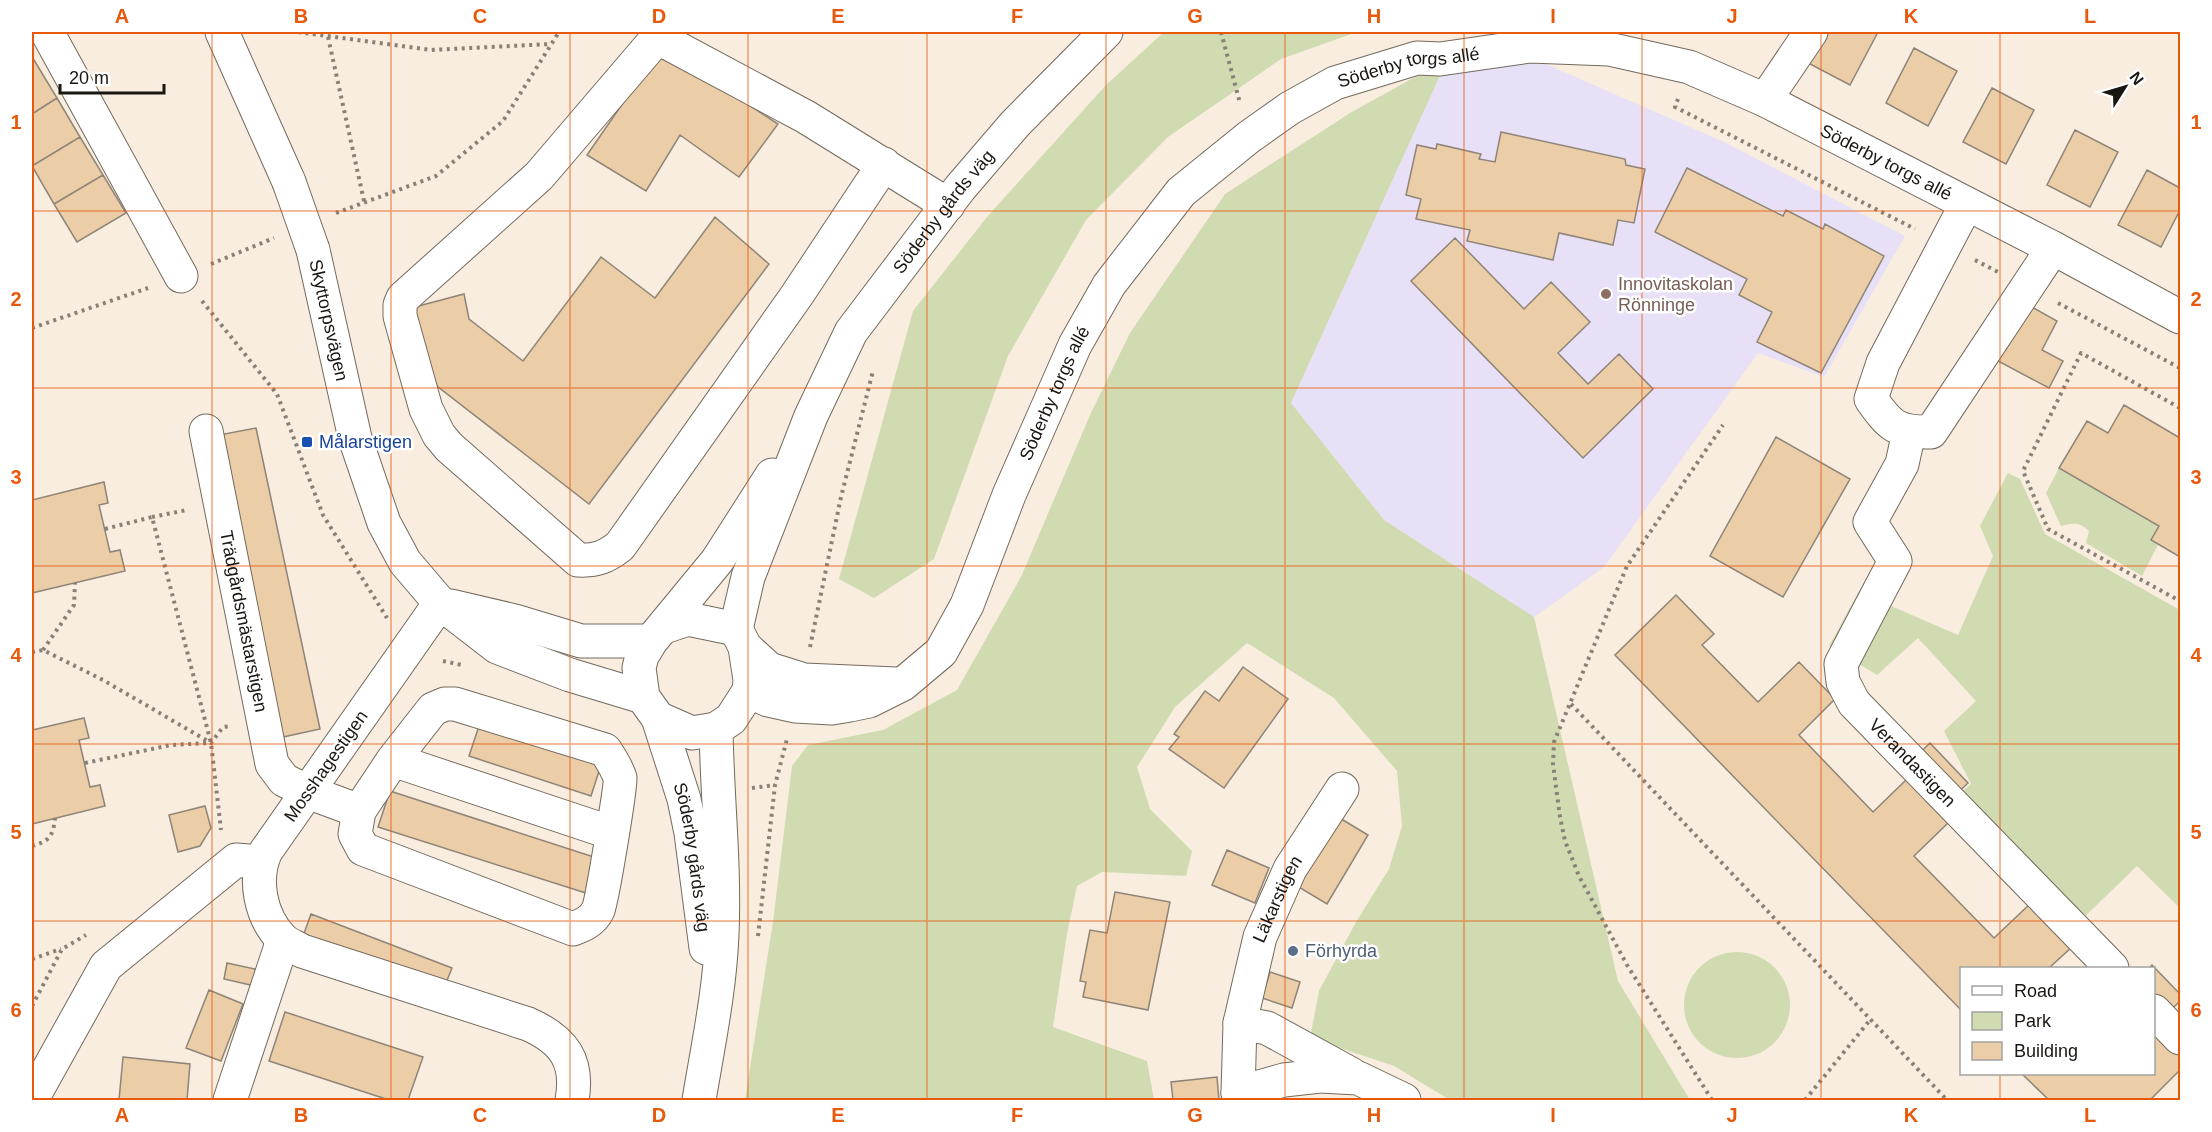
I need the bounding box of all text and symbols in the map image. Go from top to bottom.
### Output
text: A [115,5,129,27]
text: B [294,5,308,27]
text: C [473,5,487,27]
text: D [652,5,666,27]
text: E [831,5,845,27]
text: F [1011,5,1023,27]
text: G [1187,5,1203,27]
text: H [1367,5,1381,27]
text: I [1550,5,1556,27]
text: J [1726,5,1738,27]
text: K [1904,5,1919,27]
text: L [2084,5,2096,27]
street label: Söderby torgs allé [1335,43,1481,92]
scale bar [60,57,164,95]
north arrow [2095,57,2155,117]
text: 20 m [69,68,109,88]
text: N [2126,69,2147,88]
text: 1 [10,111,22,133]
text: 1 [2190,111,2202,133]
street label: Söderby torgs allé [1817,120,1955,204]
street label: Söderby gårds väg [889,146,998,277]
street label: Skyttorpsvägen [305,258,352,383]
place label: Innovitaskolan Rönninge [1618,274,1733,315]
marker: Innovitaskolan Rönninge [1599,287,1613,301]
text: 2 [10,288,22,310]
text: 2 [2190,288,2202,310]
street label: Söderby torgs allé [1015,323,1094,463]
place label: Målarstigen [319,432,412,452]
marker: Målarstigen [300,435,314,449]
text: 3 [10,466,22,488]
text: 3 [2190,466,2202,488]
street label: Trädgårdsmästarstigen [216,529,271,714]
text: 4 [10,644,22,666]
text: 4 [2190,644,2202,666]
street label: Mosshagestigen [280,707,372,825]
street label: Verandastigen [1865,715,1960,811]
street label: Söderby gårds väg [669,780,714,933]
text: 5 [10,821,22,843]
text: 5 [2190,821,2202,843]
street label: Läkarstigen [1249,852,1306,945]
place label: Förhyrda [1305,941,1378,961]
marker: Förhyrda [1286,944,1300,958]
legend [1960,967,2155,1075]
text: Road [2014,981,2057,1001]
text: 6 [10,999,22,1021]
text: 6 [2190,999,2202,1021]
text: Park [2014,1011,2052,1031]
text: Building [2014,1041,2078,1061]
text: A [115,1104,129,1126]
text: B [294,1104,308,1126]
text: C [473,1104,487,1126]
text: D [652,1104,666,1126]
text: E [831,1104,845,1126]
text: F [1011,1104,1023,1126]
text: G [1187,1104,1203,1126]
text: H [1367,1104,1381,1126]
text: I [1550,1104,1556,1126]
text: J [1726,1104,1738,1126]
text: K [1904,1104,1919,1126]
text: L [2084,1104,2096,1126]

